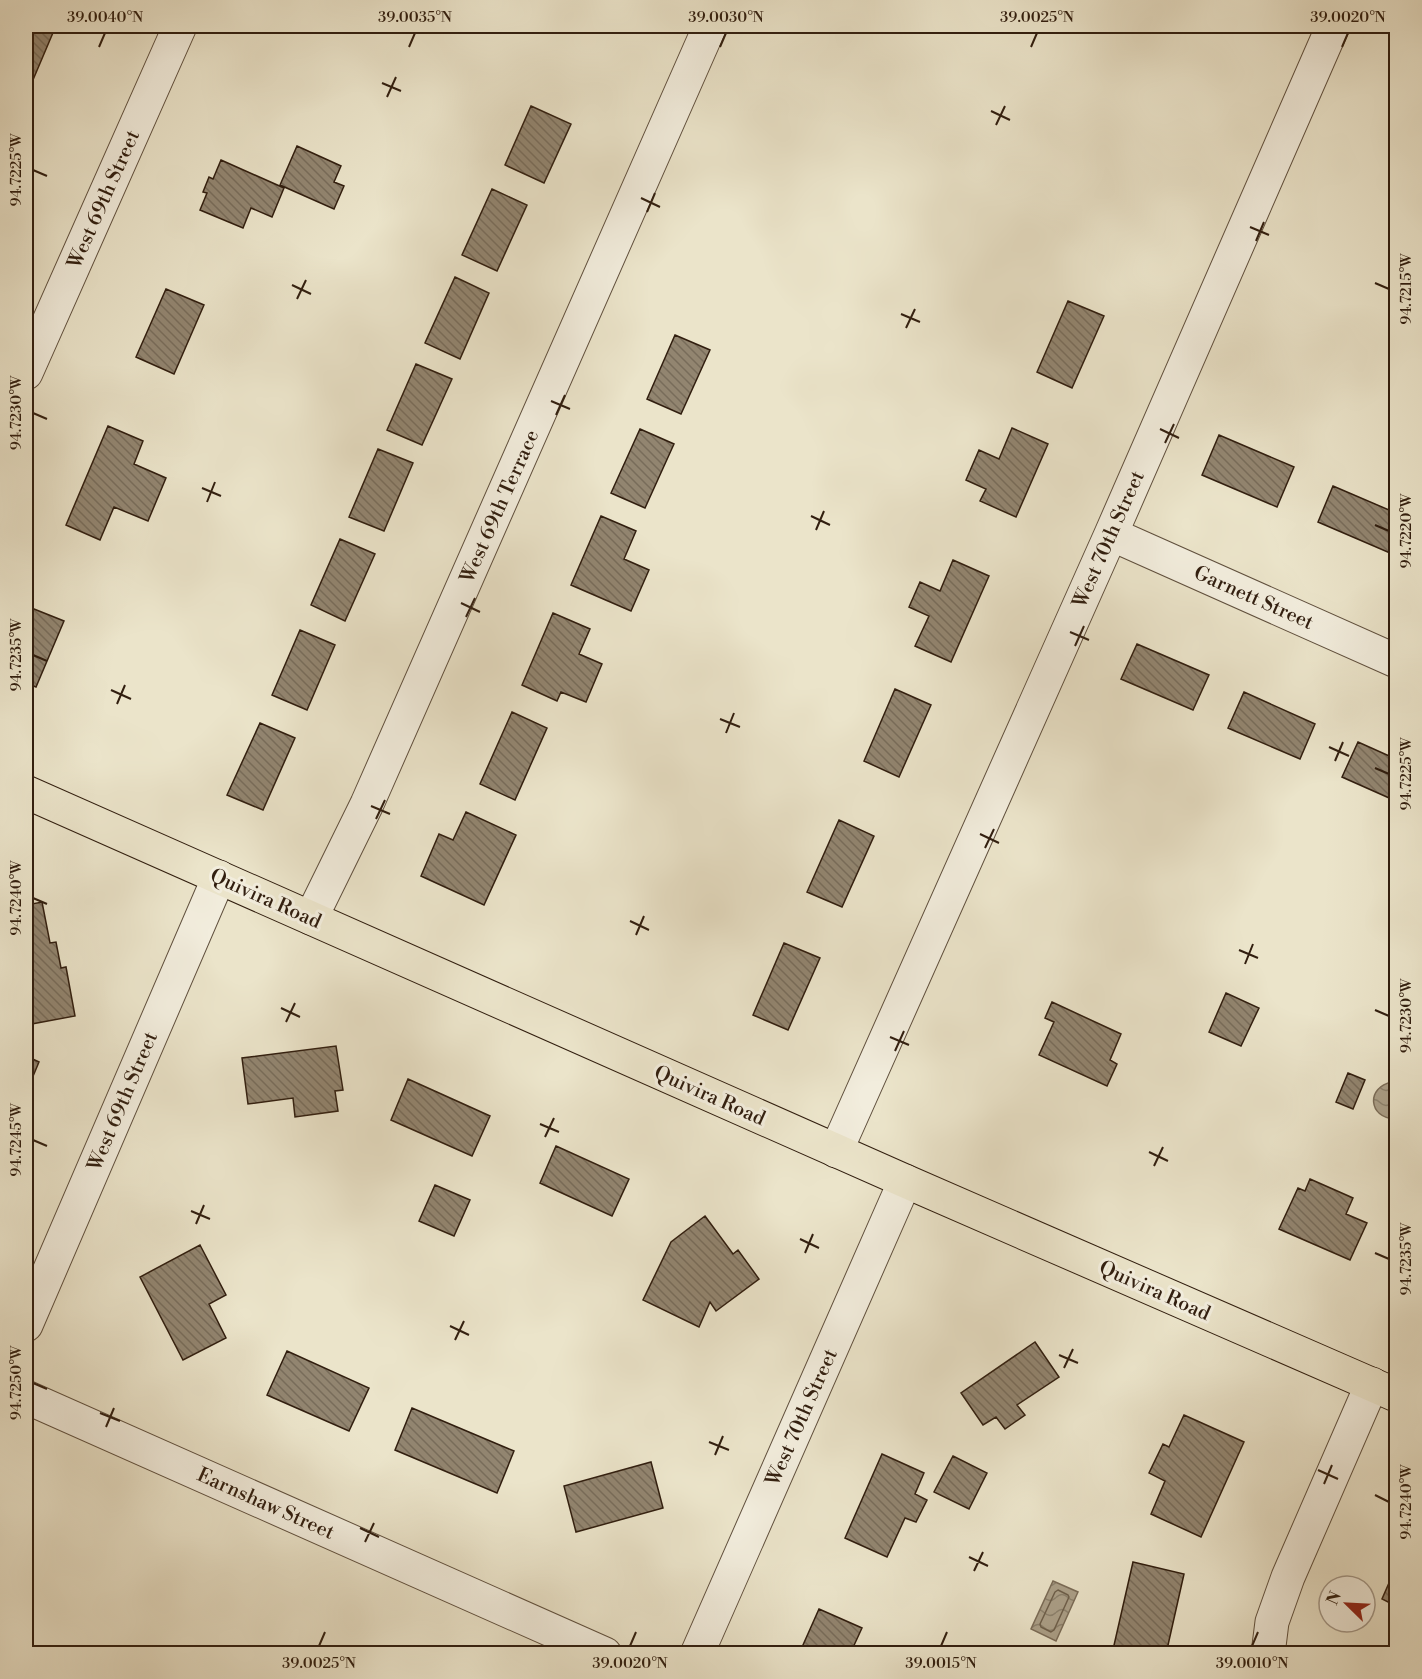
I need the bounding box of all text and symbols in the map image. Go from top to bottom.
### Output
text: 39.0040°N [67,8,143,27]
text: 39.0035°N [378,8,452,27]
text: 39.0030°N [688,8,764,27]
text: 39.0025°N [1000,8,1074,27]
text: 39.0020°N [1310,8,1386,27]
street label: West 69th Street [62,126,146,274]
text: 94.7225°W [7,133,26,207]
text: 94.7215°W [1397,253,1416,325]
text: 94.7230°W [7,375,26,450]
street label: West 69th Terrace [455,426,545,588]
street label: West 70th Street [1068,467,1151,613]
text: 94.7220°W [1397,493,1416,568]
street label: Garnett Street [1190,561,1317,636]
text: 94.7235°W [7,618,26,691]
text: 94.7225°W [1397,737,1416,811]
text: 94.7240°W [7,860,26,936]
street label: Quivira Road [206,864,326,935]
text: 94.7230°W [1397,978,1416,1053]
street label: West 69th Street [82,1028,164,1176]
street label: Quivira Road [650,1061,770,1132]
text: 94.7245°W [7,1103,26,1177]
text: 94.7235°W [1397,1222,1416,1295]
street label: Quivira Road [1095,1256,1215,1327]
text: 94.7250°W [7,1345,26,1420]
street label: West 70th Street [761,1345,844,1491]
street label: Earnshaw Street [193,1463,338,1546]
text: 94.7240°W [1397,1464,1416,1540]
north arrow [1317,1574,1377,1634]
text: N [1323,1588,1346,1608]
text: 39.0025°N [282,1654,356,1673]
text: 39.0020°N [592,1654,668,1673]
text: 39.0015°N [905,1654,977,1673]
text: 39.0010°N [1216,1654,1288,1673]

